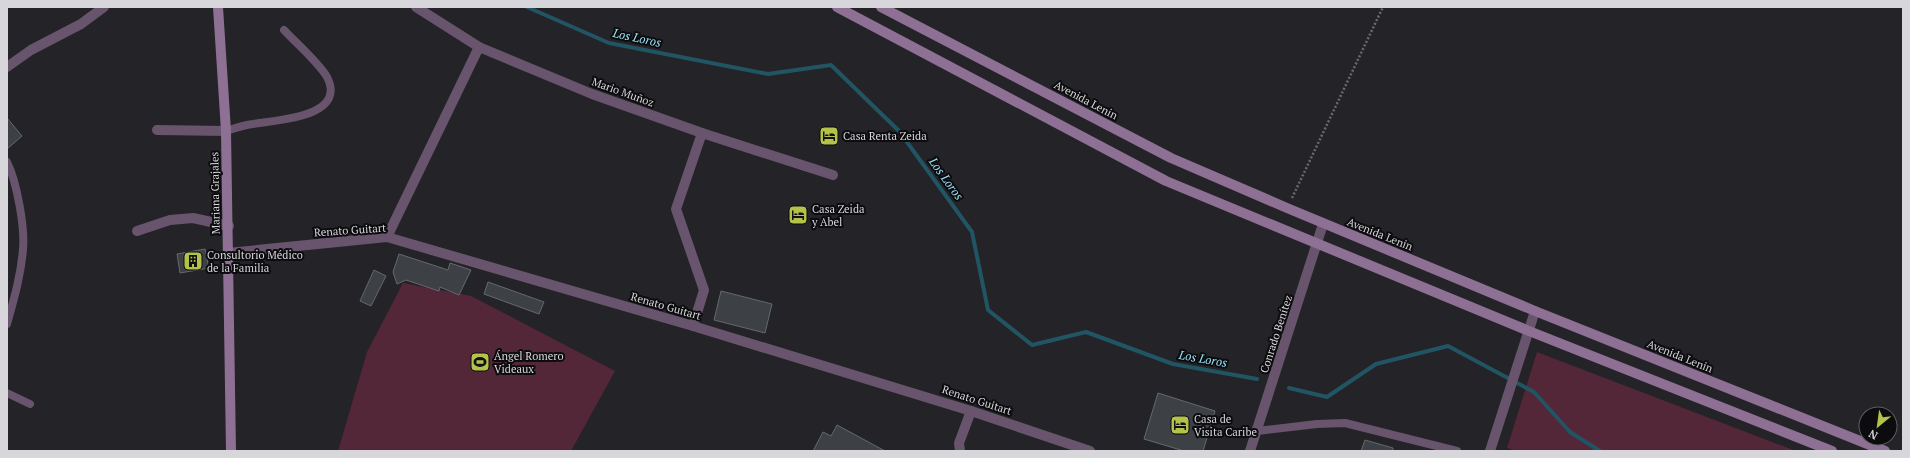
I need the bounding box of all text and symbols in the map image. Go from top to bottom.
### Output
water label: Los Loros [611,25,663,50]
street label: Mario Muñoz [590,74,656,110]
street label: Avenida Lenin [1052,77,1120,123]
hotel icon: Casa Renta Zeida [818,125,840,147]
place label: Casa Renta Zeida [843,129,927,143]
street label: Mariana Grajales [207,151,223,234]
water label: Los Loros [925,154,967,203]
place label: Casa Zeida y Abel [811,202,865,229]
hotel icon: Casa Zeida y Abel [787,204,809,226]
street label: Avenida Lenin [1345,214,1415,254]
street label: Renato Guitart [313,220,387,240]
place label: Consultorio Médico de la Familia [207,248,303,275]
building icon: Consultorio Médico de la Familia [182,250,204,272]
street label: Renato Guitart [629,289,703,323]
street label: Conrado Benítez [1257,293,1295,375]
street label: Avenida Lenin [1645,336,1715,376]
water label: Los Loros [1177,347,1228,370]
place label: Ángel Romero Videaux [494,349,564,376]
sports icon: Ángel Romero Videaux [469,351,491,373]
street label: Renato Guitart [940,382,1014,418]
north arrow [1858,406,1898,446]
place label: Casa de Visita Caribe [1194,412,1257,439]
hotel icon: Casa de Visita Caribe [1169,414,1191,436]
text: N [1866,426,1880,443]

